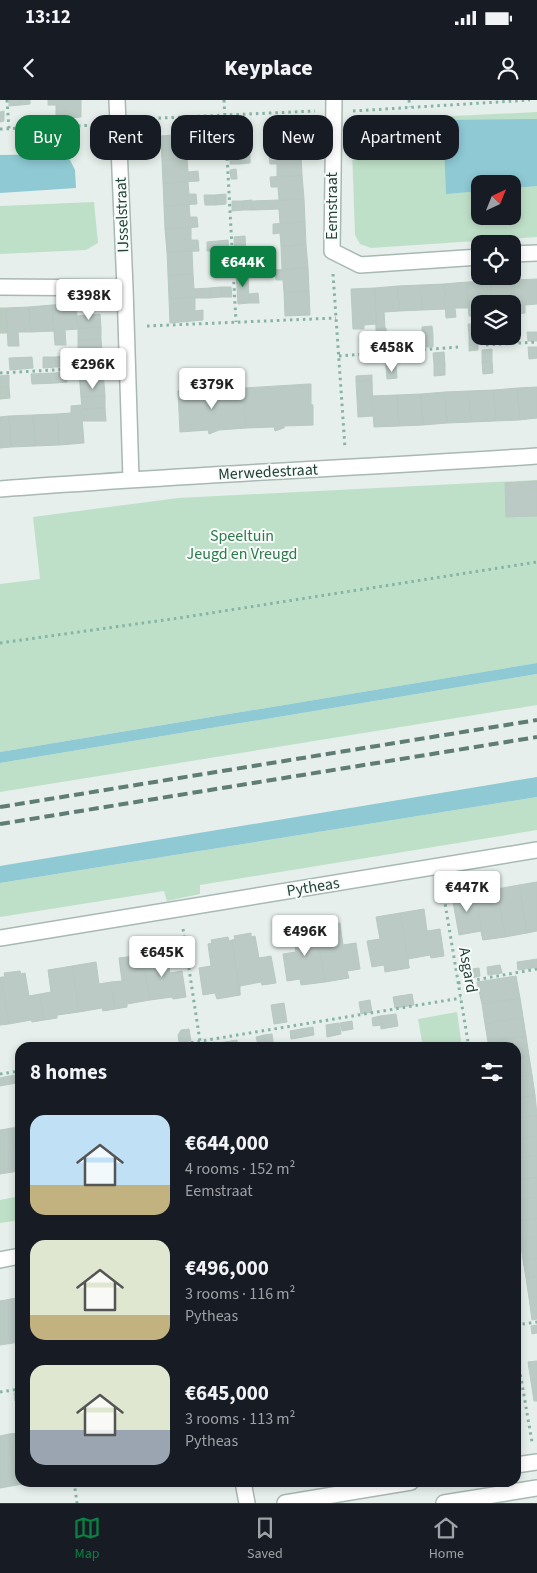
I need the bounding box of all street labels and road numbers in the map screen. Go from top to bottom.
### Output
street label: Eemstraat [321,172,343,240]
street label: IJsselstraat [110,176,134,253]
street label: Merwedestraat [218,458,319,486]
street label: Pytheas [285,872,341,902]
street label: Asgard [453,945,483,995]

